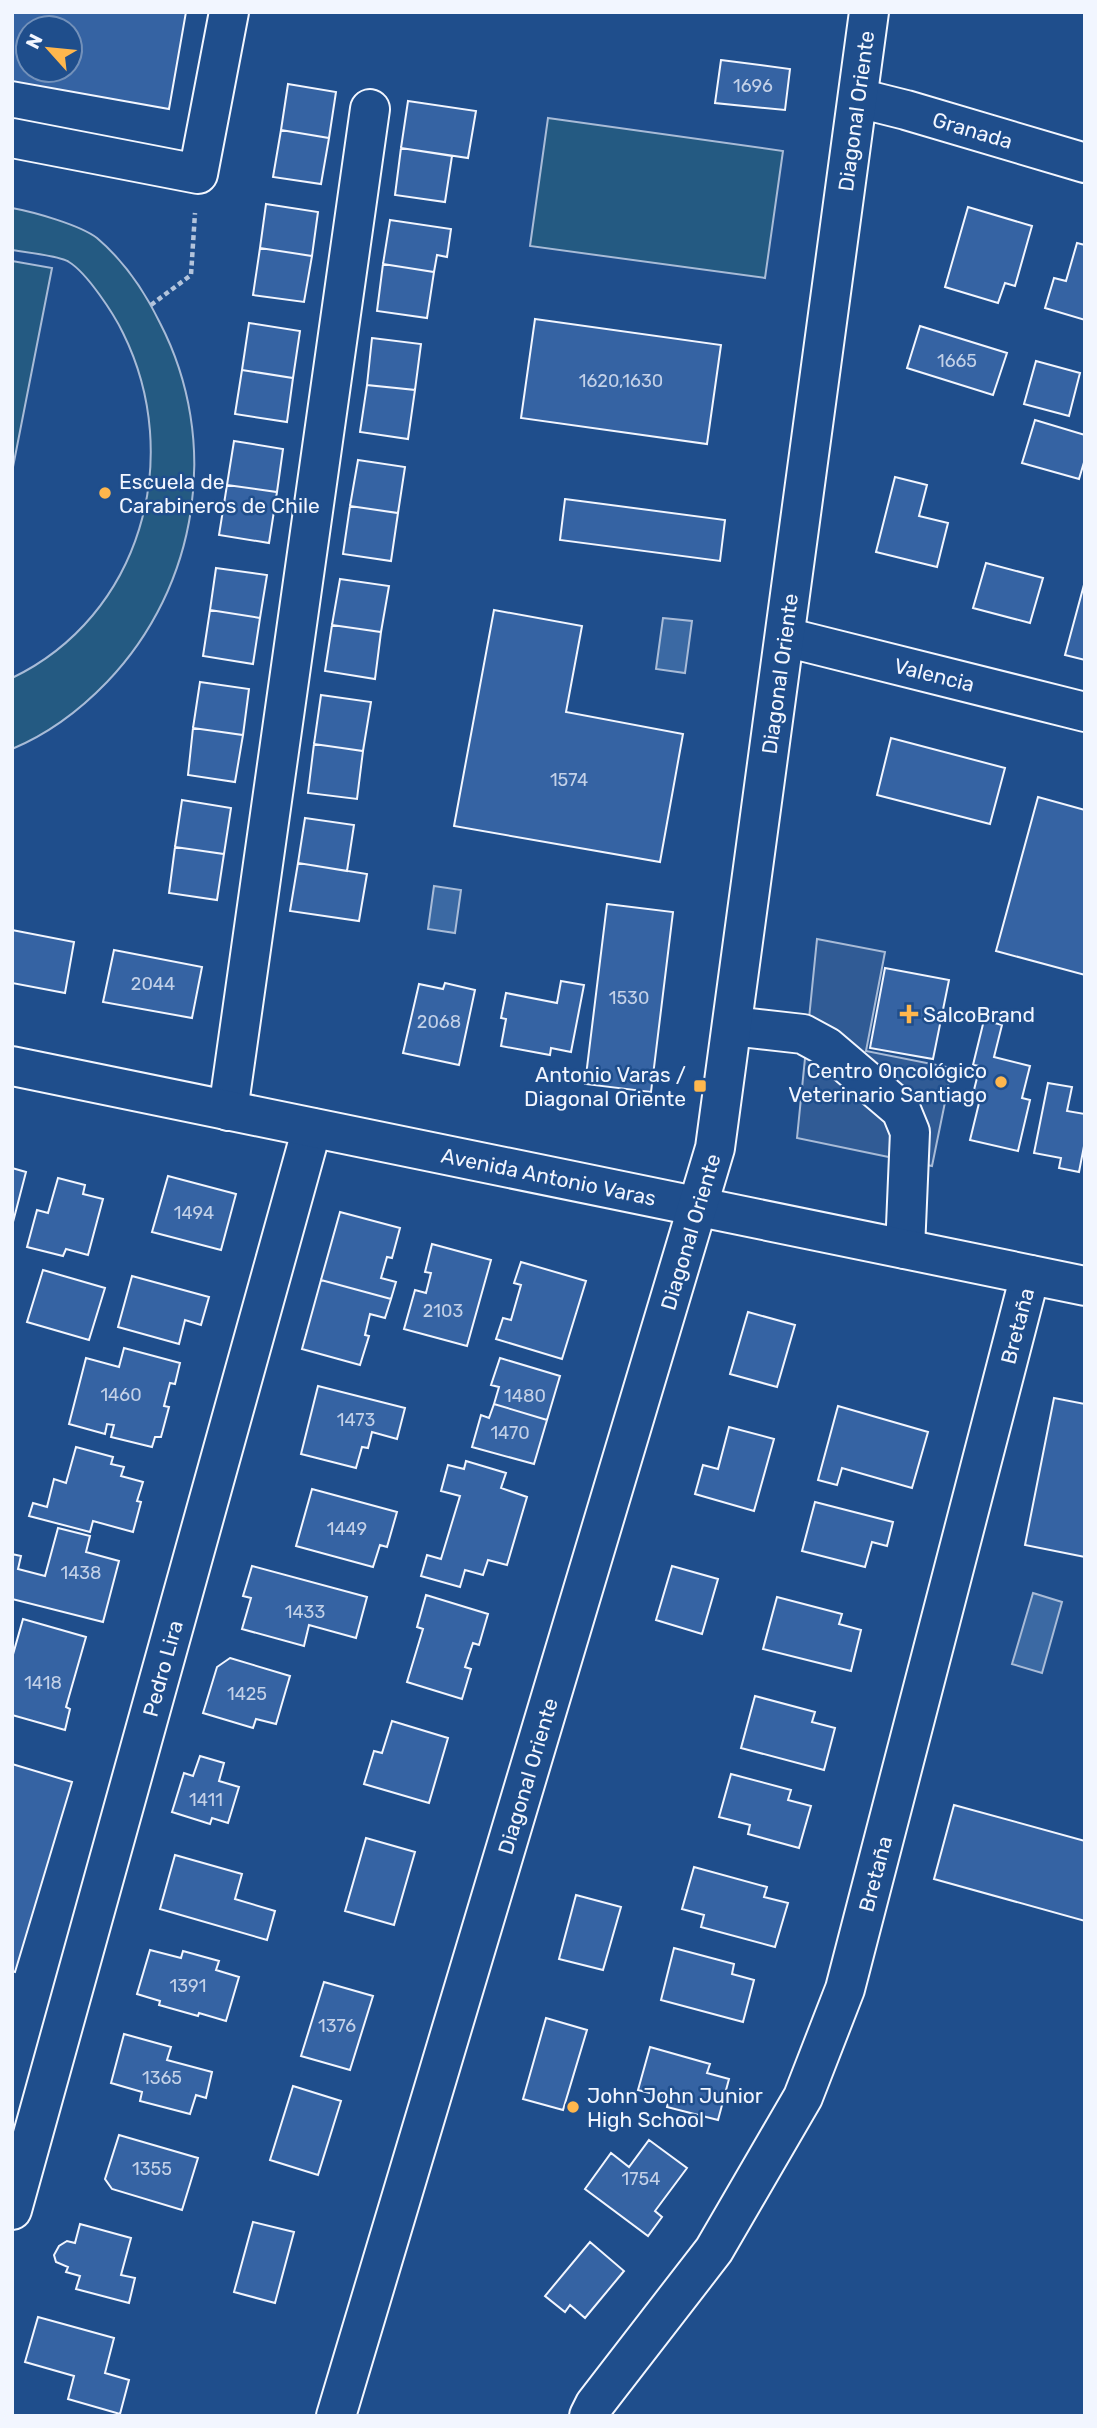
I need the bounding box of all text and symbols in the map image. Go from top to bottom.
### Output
north arrow [14,14,84,84]
street label: Diagonal Oriente [832,29,879,193]
text: N [21,30,48,53]
house number: 1696 [733,75,773,97]
street label: Granada [930,106,1016,153]
house number: 1665 [937,350,977,372]
house number: 1620,1630 [579,370,663,392]
place label: Escuela de Carabineros de Chile [119,469,320,518]
marker: Escuela de Carabineros de Chile [97,485,113,501]
street label: Diagonal Oriente [756,592,803,756]
street label: Valencia [892,652,977,696]
house number: 1574 [550,769,588,791]
house number: 2044 [131,973,175,995]
house number: 1530 [609,987,649,1009]
place label: SalcoBrand [923,1002,1035,1027]
marker: SalcoBrand [901,1006,917,1022]
house number: 2068 [417,1011,461,1033]
place label: Centro Oncológico Veterinario Santiago [788,1058,987,1107]
place label: Antonio Varas / Diagonal Oriente [524,1062,686,1111]
marker: Centro Oncológico Veterinario Santiago [993,1074,1009,1090]
marker: Antonio Varas / Diagonal Oriente [692,1078,708,1094]
street label: Avenida Antonio Varas [439,1142,658,1210]
street label: Diagonal Oriente [655,1151,725,1313]
house number: 1494 [174,1202,214,1224]
street label: Bretaña [995,1285,1039,1367]
house number: 2103 [423,1300,463,1322]
house number: 1460 [100,1384,142,1406]
house number: 1480 [504,1385,546,1407]
house number: 1473 [337,1409,375,1431]
house number: 1470 [490,1422,530,1444]
house number: 1449 [327,1518,367,1540]
house number: 1438 [60,1562,102,1584]
house number: 1433 [285,1601,325,1623]
street label: Pedro Lira [137,1617,187,1719]
house number: 1418 [24,1672,62,1694]
house number: 1425 [227,1683,267,1705]
street label: Diagonal Oriente [492,1695,562,1857]
house number: 1411 [189,1789,223,1811]
street label: Bretaña [853,1833,897,1914]
house number: 1391 [170,1975,206,1997]
house number: 1376 [318,2015,356,2037]
house number: 1365 [142,2067,182,2089]
place label: John John Junior High School [587,2083,763,2132]
marker: John John Junior High School [565,2099,581,2115]
house number: 1355 [132,2158,172,2180]
house number: 1754 [622,2168,660,2190]

